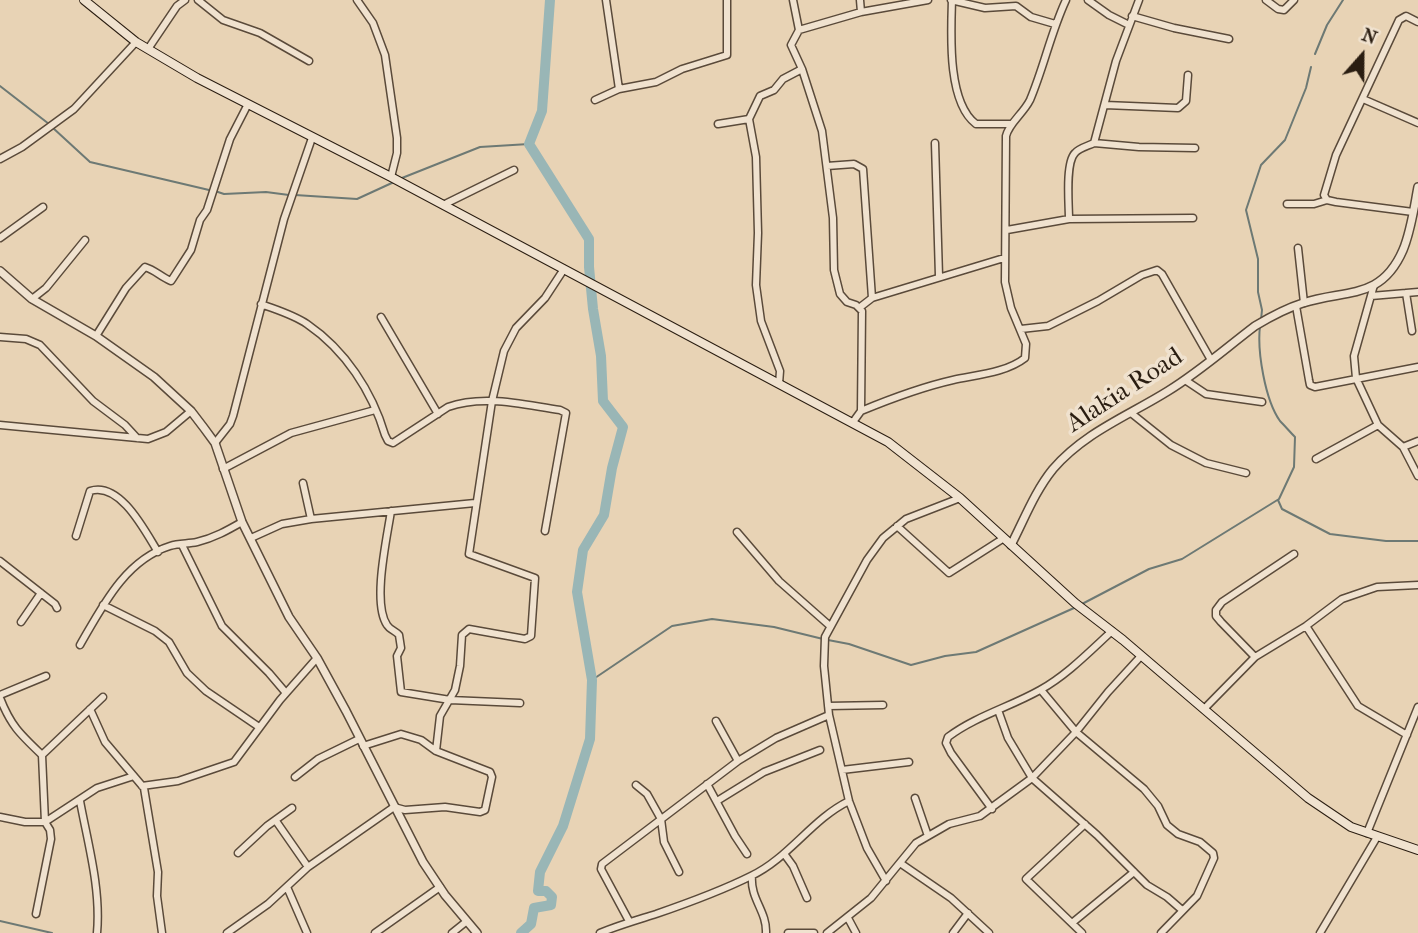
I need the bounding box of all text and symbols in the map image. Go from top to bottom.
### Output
north arrow [1327,21,1397,91]
text: N [1359,24,1380,49]
street label: Alakia Road [1061,342,1189,440]

